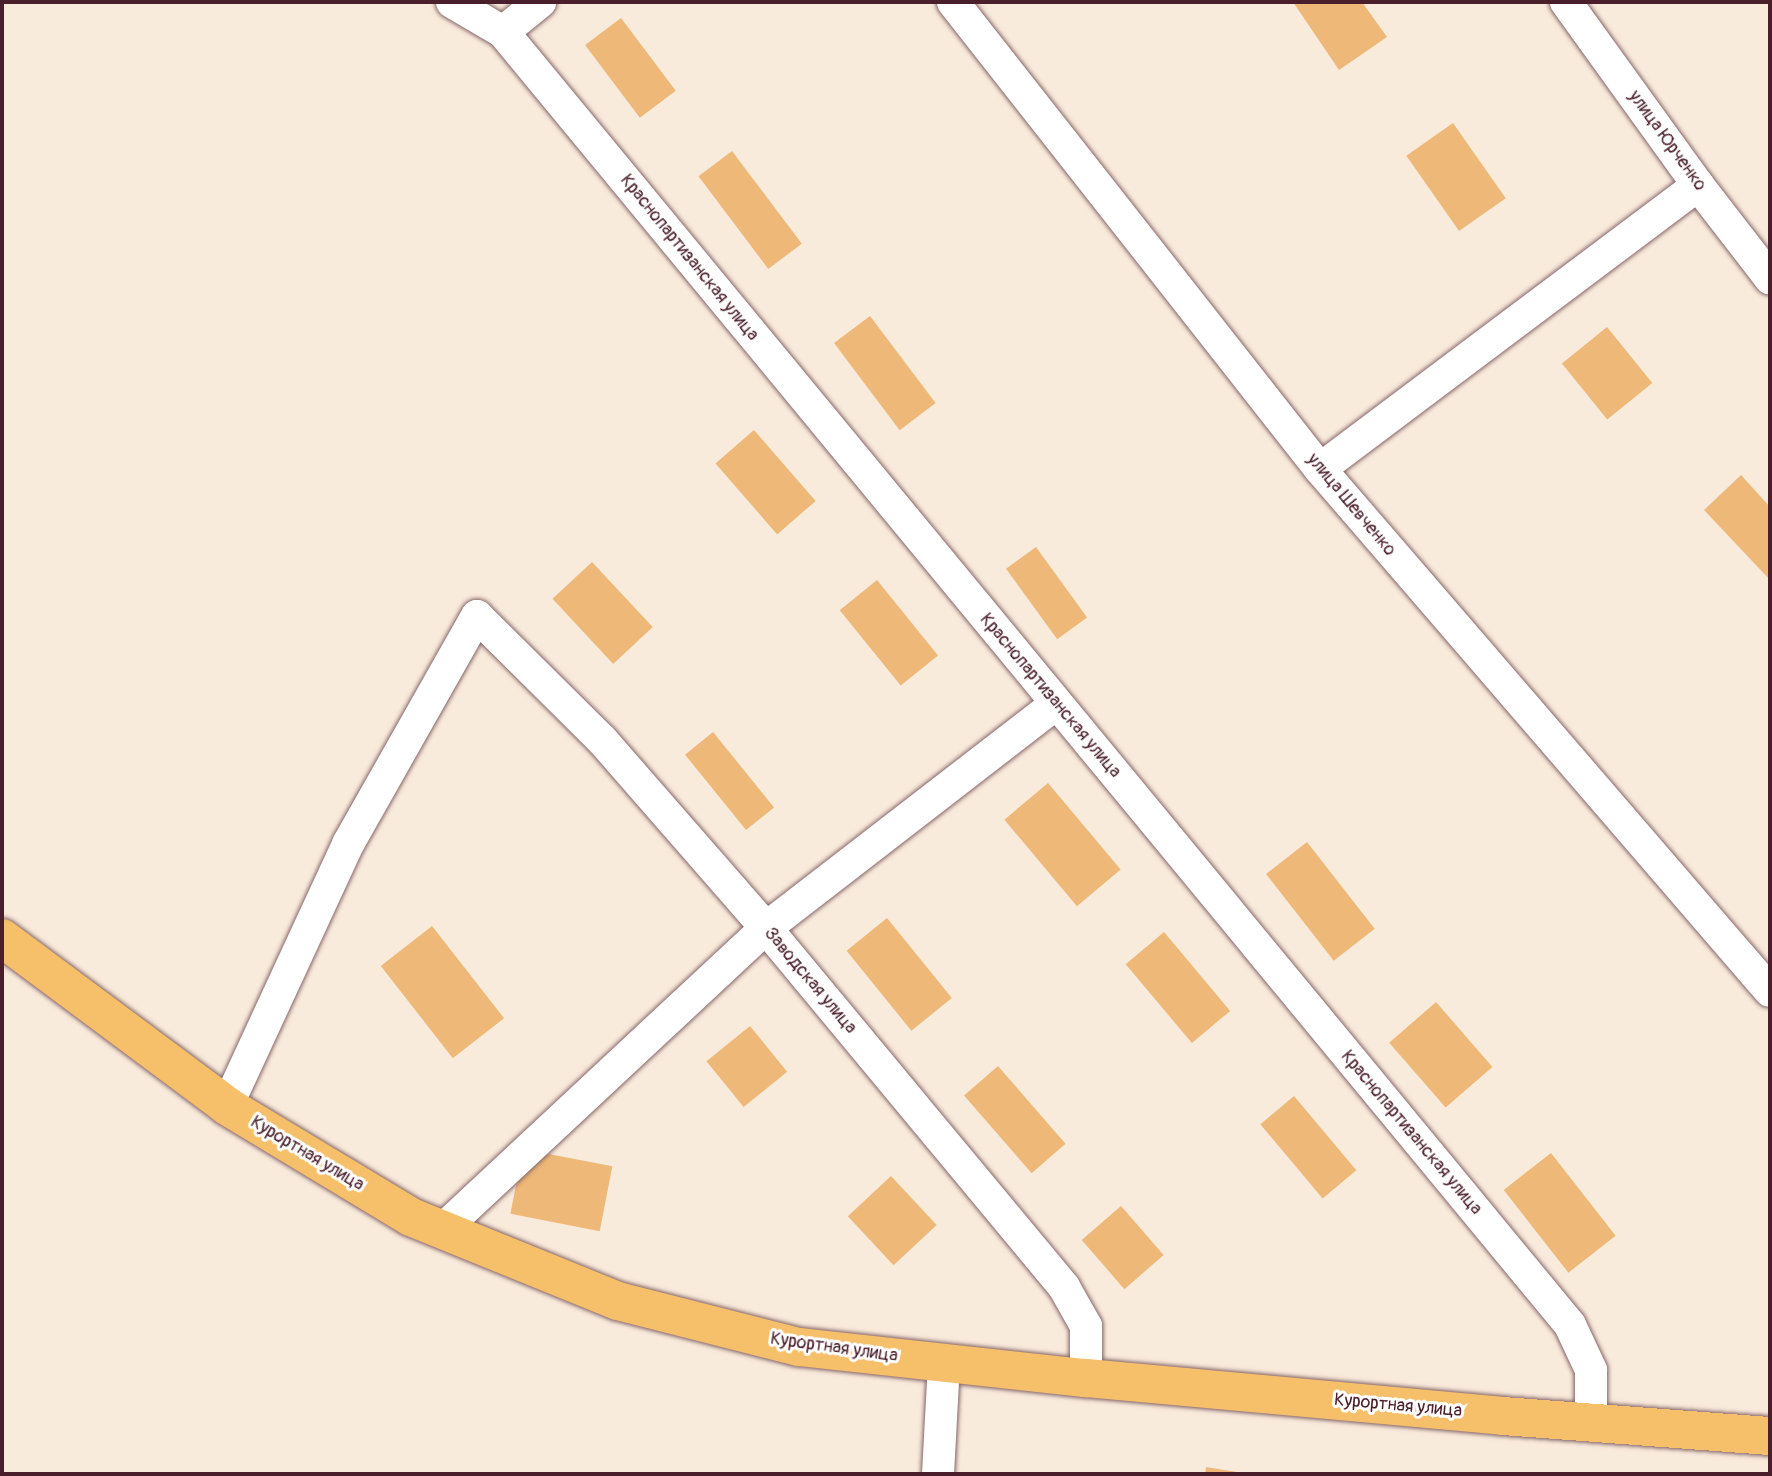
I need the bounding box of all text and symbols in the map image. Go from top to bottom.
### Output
street label: улица Юрченко [1623,87,1711,195]
street label: Краснопартизанская улица [615,170,763,346]
street label: улица Шевченко [1302,449,1400,561]
street label: Краснопартизанская улица [975,609,1125,783]
street label: Заводская улица [759,923,861,1039]
street label: Краснопартизанская улица [1336,1046,1486,1220]
street label: Курортная улица [246,1112,368,1196]
street label: Курортная улица [769,1328,899,1368]
street label: Курортная улица [1333,1390,1463,1422]

